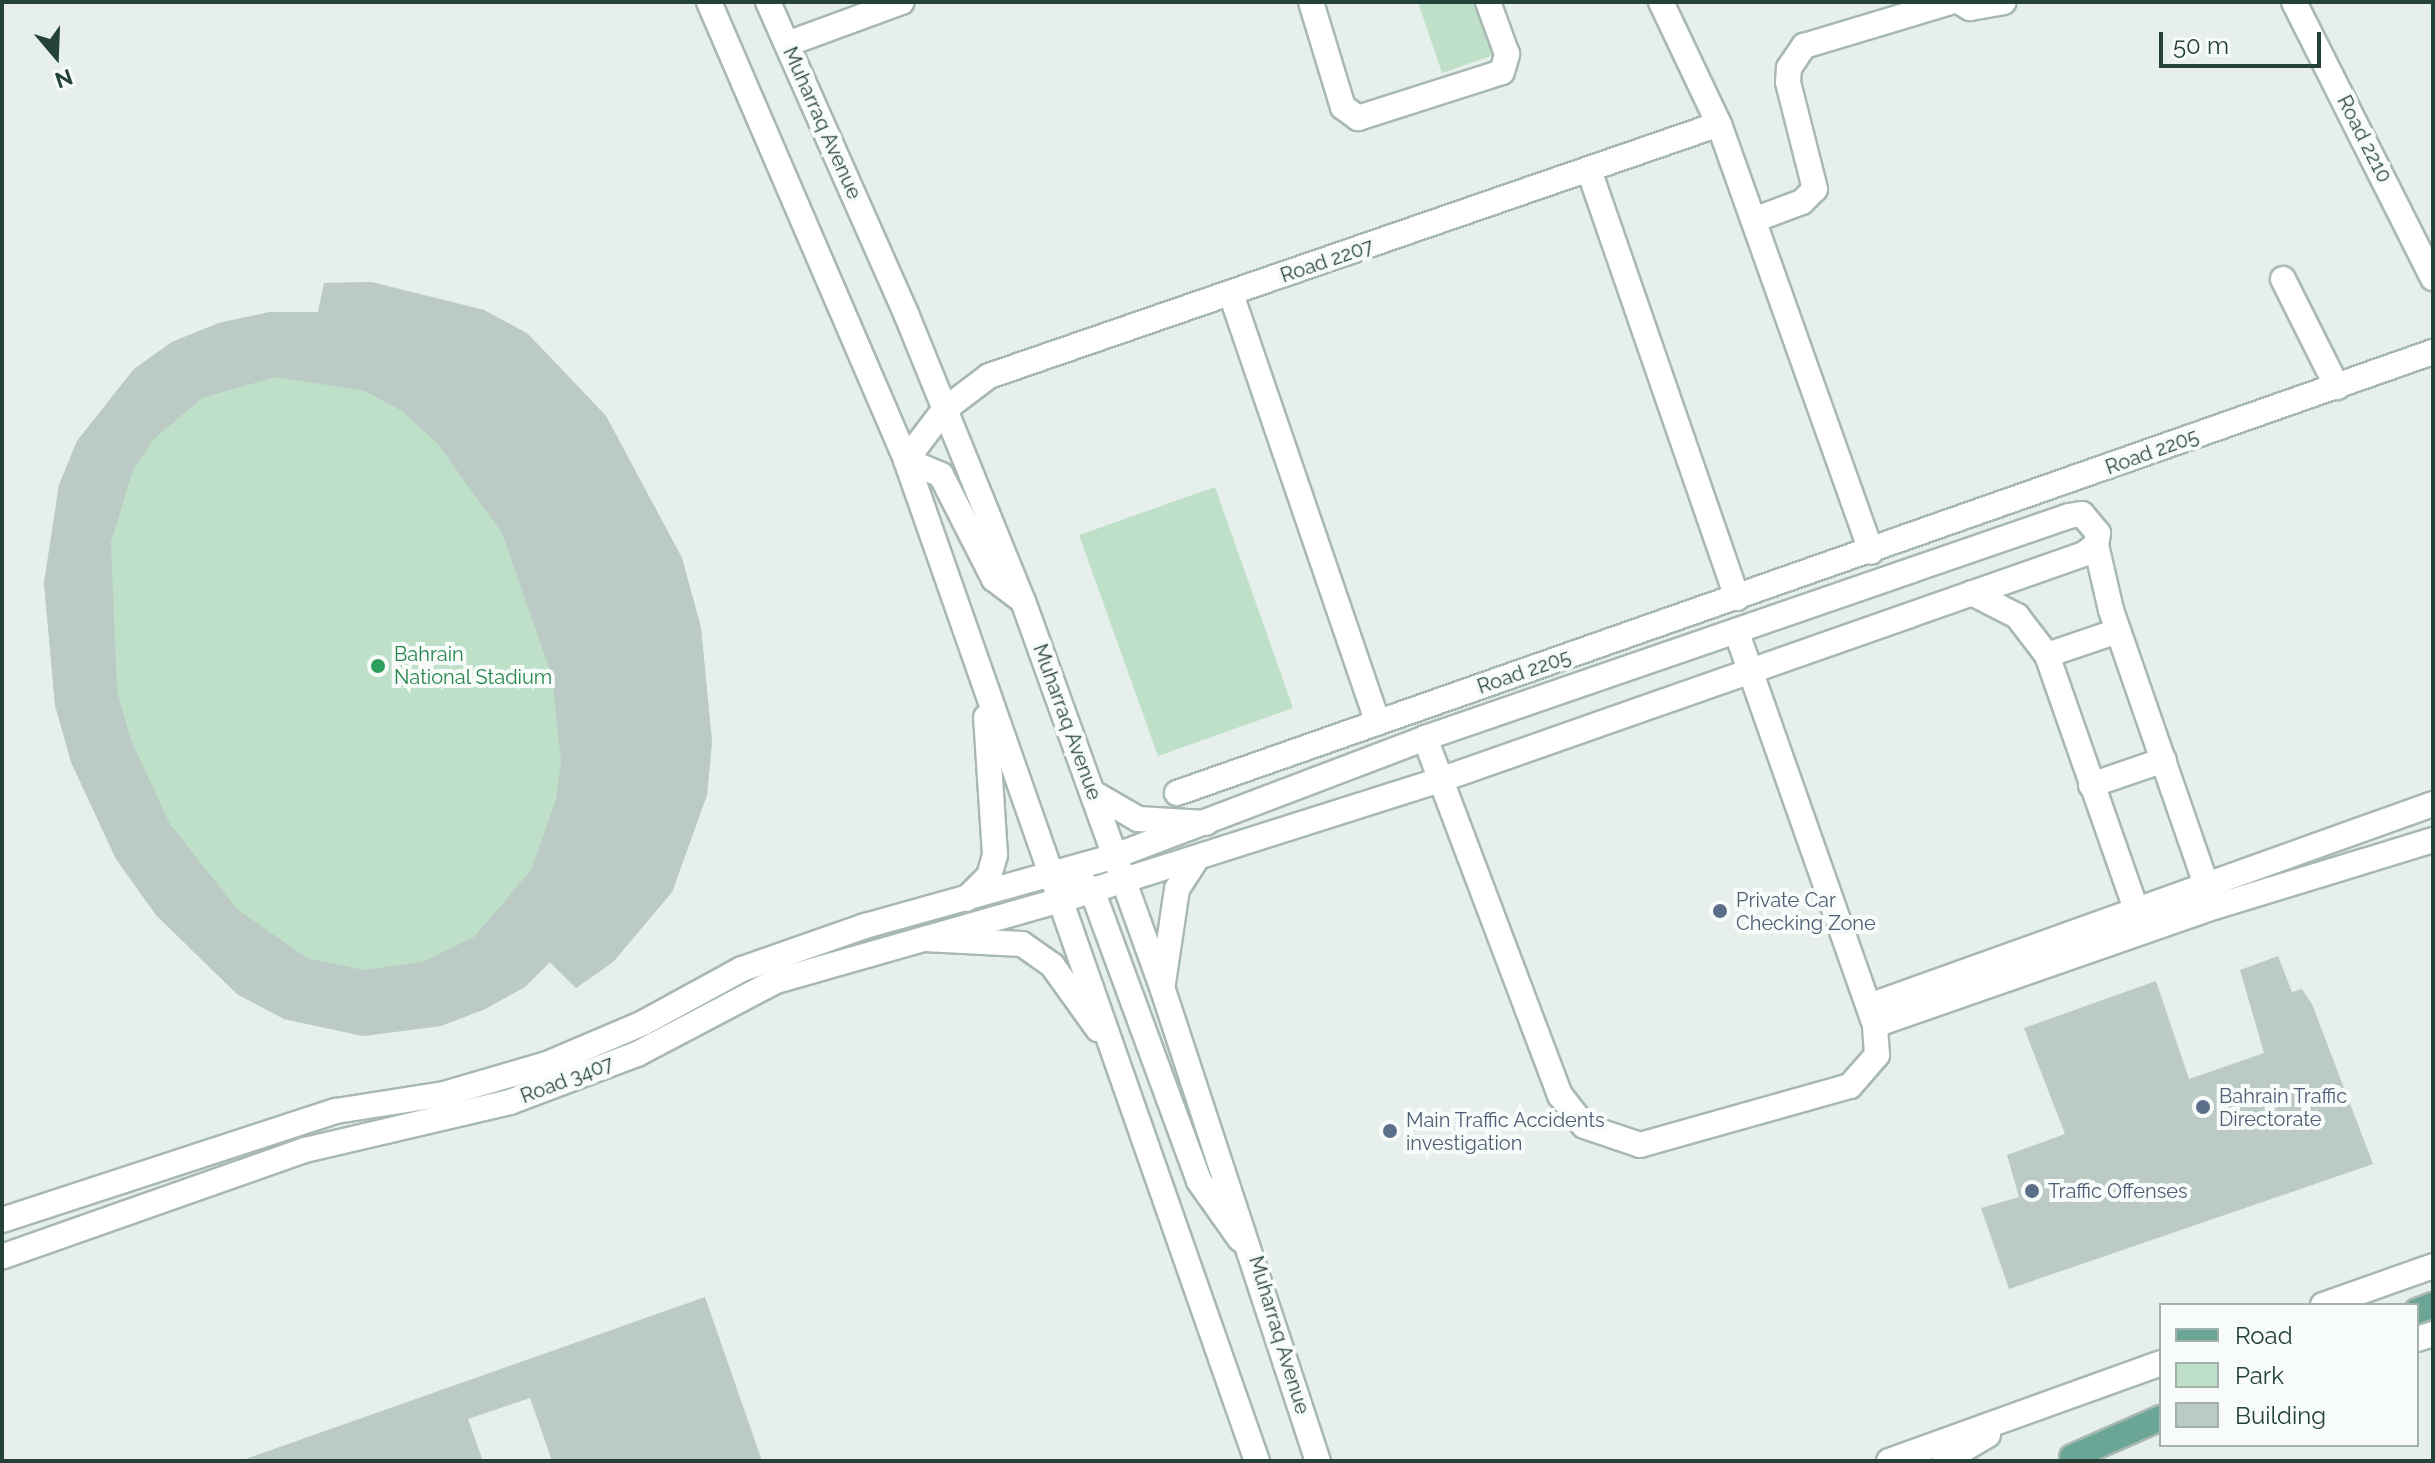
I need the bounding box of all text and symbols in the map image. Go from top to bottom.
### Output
north arrow [16,16,96,96]
scale bar [2163,16,2325,66]
text: 50 m [2173,31,2229,60]
street label: Muharraq Avenue [778,43,866,203]
text: N [52,64,76,94]
street label: Road 2210 [2332,91,2396,187]
street label: Road 2207 [1277,234,1377,288]
street label: Road 2205 [2102,424,2202,480]
street label: Muharraq Avenue [1028,641,1106,803]
place label: Bahrain National Stadium [394,642,553,689]
street label: Road 2205 [1474,645,1574,699]
marker: Bahrain National Stadium [369,657,387,675]
place label: Private Car Checking Zone [1736,888,1876,935]
marker: Private Car Checking Zone [1711,902,1729,920]
street label: Road 3407 [517,1051,617,1109]
place label: Bahrain Traffic Directorate [2219,1084,2348,1131]
marker: Bahrain Traffic Directorate [2194,1098,2212,1116]
place label: Main Traffic Accidents investigation [1406,1108,1606,1155]
marker: Main Traffic Accidents investigation [1381,1122,1399,1140]
place label: Traffic Offenses [2048,1179,2188,1203]
marker: Traffic Offenses [2023,1182,2041,1200]
street label: Muharraq Avenue [1243,1253,1315,1417]
legend [2159,1303,2419,1447]
text: Road [2235,1321,2293,1350]
text: Park [2235,1361,2284,1390]
text: Building [2235,1401,2326,1430]

